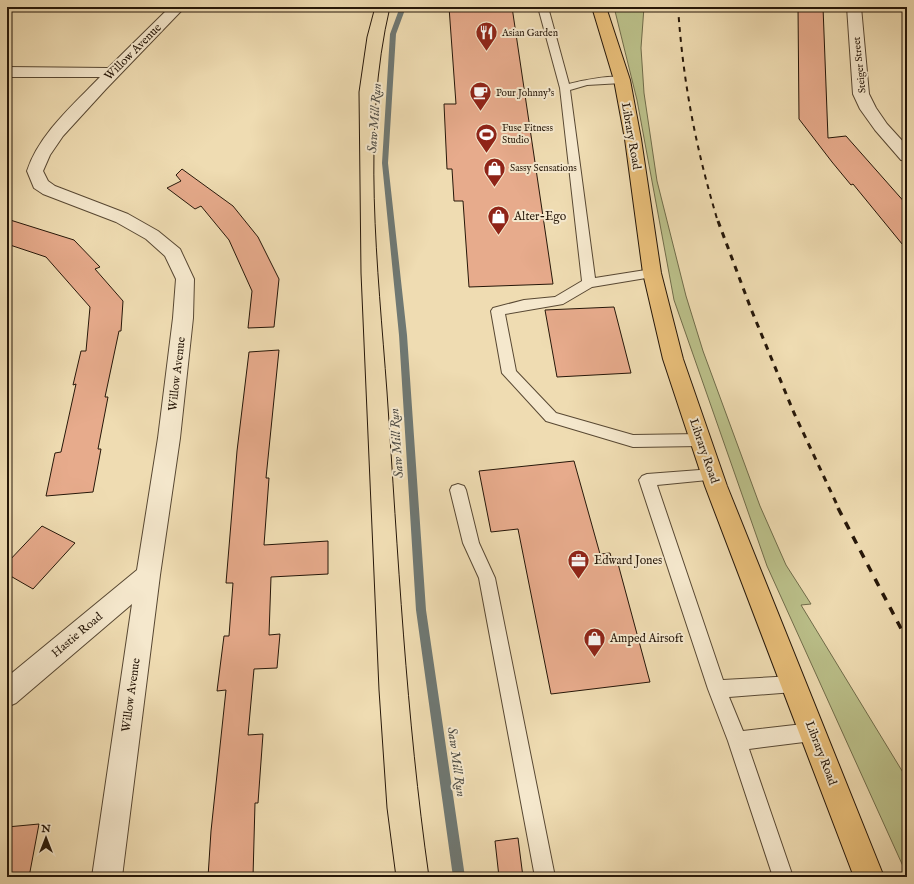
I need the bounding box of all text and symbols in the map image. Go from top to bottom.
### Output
street label: Willow Avenue [101,20,165,84]
restaurant icon: Asian Garden [473,20,499,53]
place label: Asian Garden [501,27,559,40]
street label: Steiger Street [851,36,869,94]
cafe icon: Pour Johnny's [468,80,494,113]
water label: Saw Mill Run [364,82,386,154]
place label: Pour Johnny's [496,87,555,100]
street label: Library Road [618,101,644,171]
sports icon: Fuse Fitness Studio [473,121,499,154]
place label: Fuse Fitness Studio [502,122,554,147]
shop icon: Sassy Sensations [481,155,507,188]
place label: Sassy Sensations [510,162,577,175]
shop icon: Alter-Ego [486,203,512,236]
place label: Alter-Ego [513,209,567,224]
street label: Willow Avenue [165,336,189,412]
water label: Saw Mill Run [386,407,408,479]
street label: Library Road [686,417,722,486]
office icon: Edward Jones [566,547,592,580]
place label: Edward Jones [594,553,662,569]
street label: Hastie Road [48,609,106,661]
shop icon: Amped Airsoft [581,625,607,658]
place label: Amped Airsoft [609,631,683,647]
street label: Willow Avenue [118,657,144,733]
street label: Library Road [802,719,840,788]
water label: Saw Mill Run [443,726,469,798]
north arrow [26,818,66,858]
text: N [40,822,51,836]

